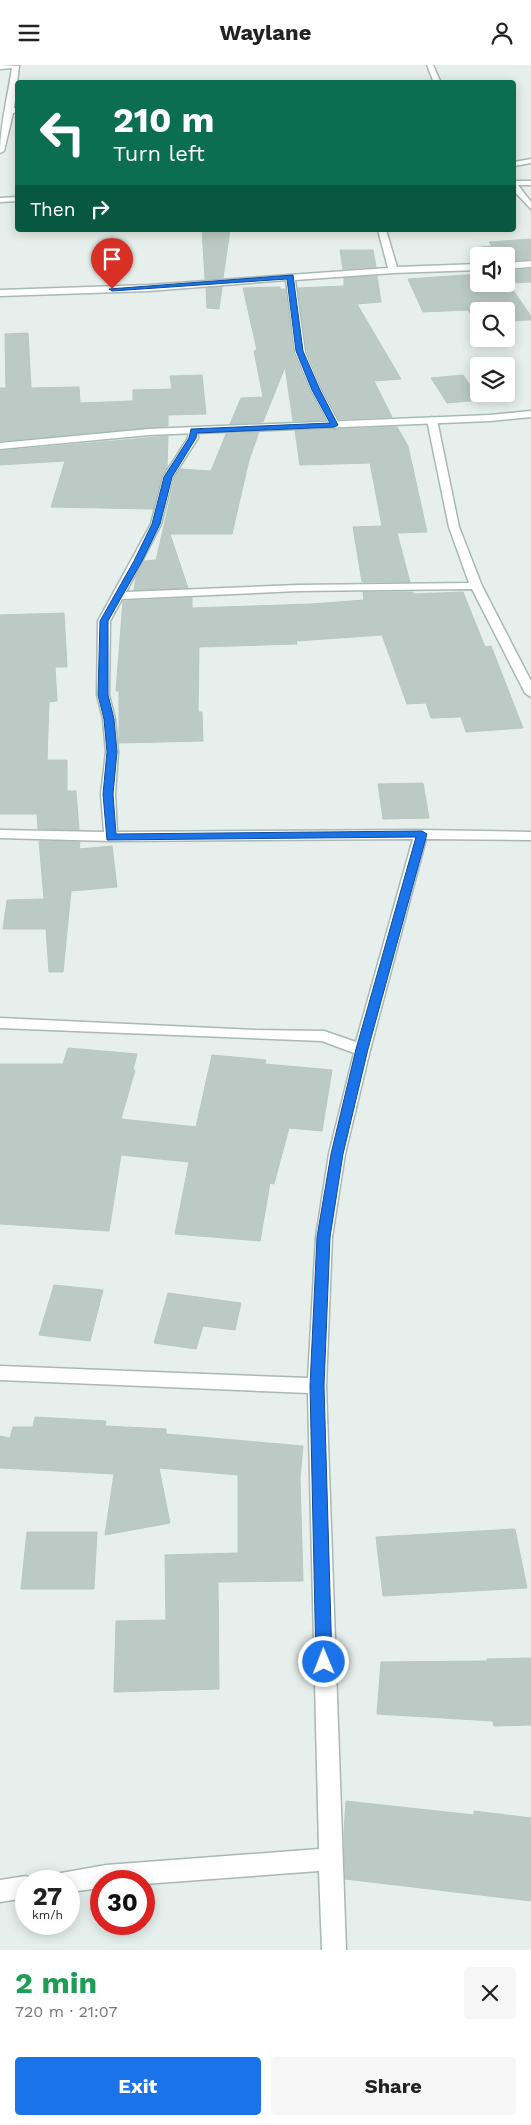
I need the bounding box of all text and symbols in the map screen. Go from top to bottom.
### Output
icon: menu [15,19,43,47]
icon: person [488,19,516,47]
text: Waylane [220,20,311,45]
text: 210 m [113,99,214,141]
icon: left [30,100,95,165]
text: Turn left [113,141,205,166]
icon: right [86,195,114,223]
text: Then [30,198,76,221]
pin [91,238,133,289]
icon: arrive [98,245,126,273]
map controls [470,247,515,402]
button: sound [470,247,515,292]
button: search [470,302,515,347]
button: layers [470,357,515,402]
position arrow [297,1635,349,1687]
speed limit sign: 30 [90,1870,155,1935]
text: 27 [33,1882,62,1911]
text: km/h [32,1908,63,1922]
text: 2 min [15,1965,97,2000]
button: close [464,1967,516,2019]
text: 720 m · 21:07 [15,2002,117,2021]
button: Exit [15,2057,261,2115]
button: Share [271,2057,516,2115]

